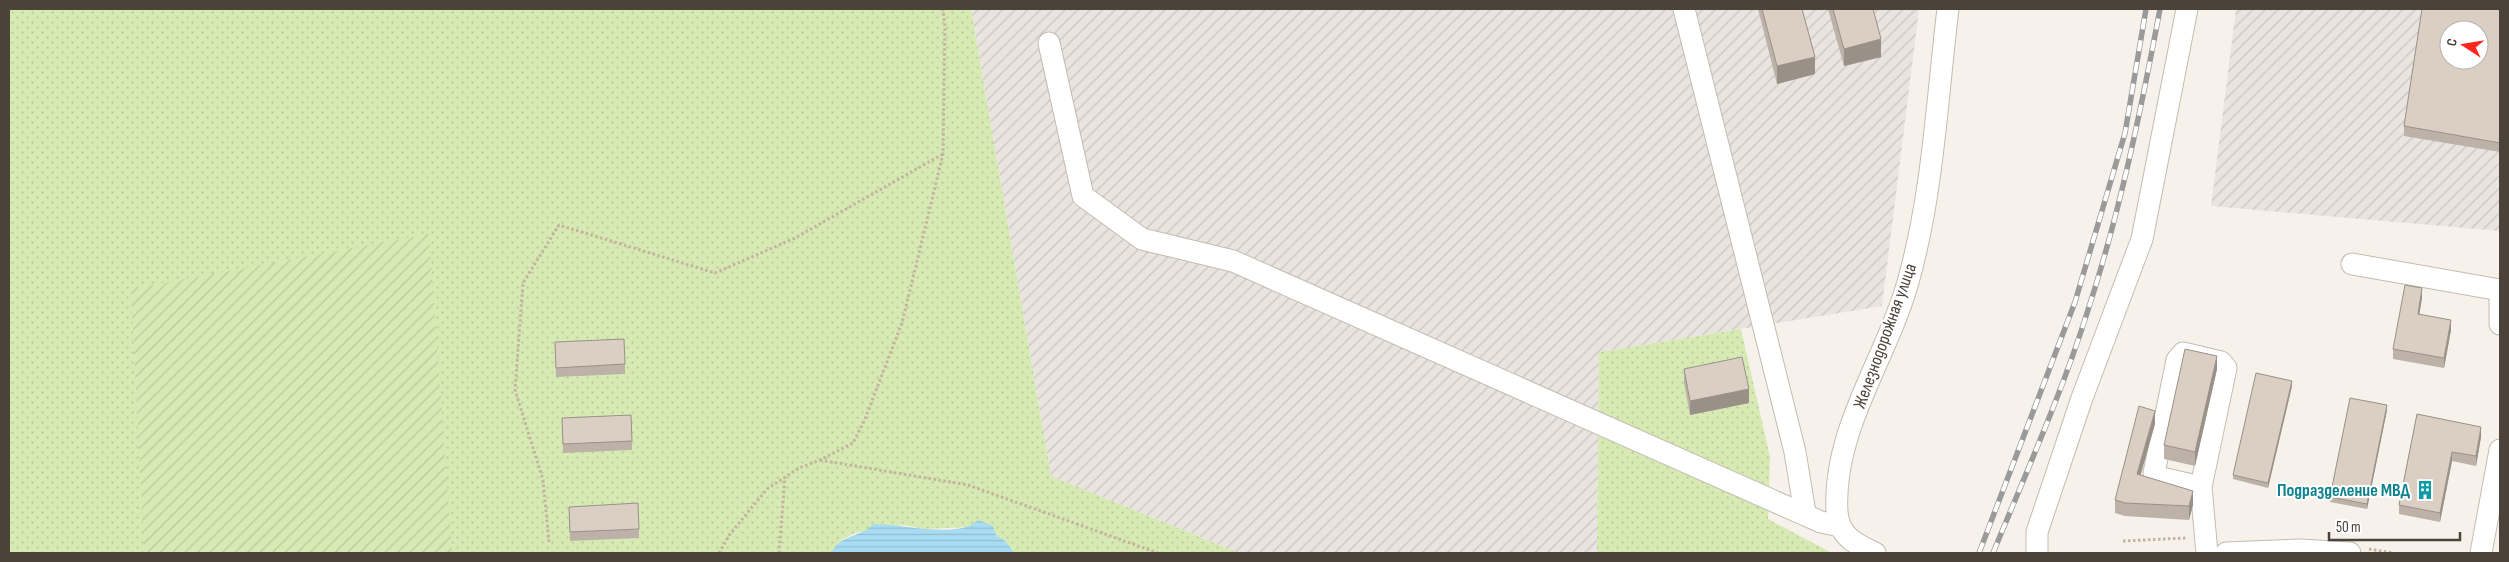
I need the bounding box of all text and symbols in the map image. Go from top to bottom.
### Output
north arrow [2439,20,2489,70]
text: С [2443,37,2461,48]
street label: Железнодорожная улица [1849,260,1921,411]
building icon: Подразделение МВД [2414,479,2436,501]
place label: Подразделение МВД [2277,480,2411,501]
scale bar [2329,510,2460,542]
text: 50 m [2336,518,2361,537]

